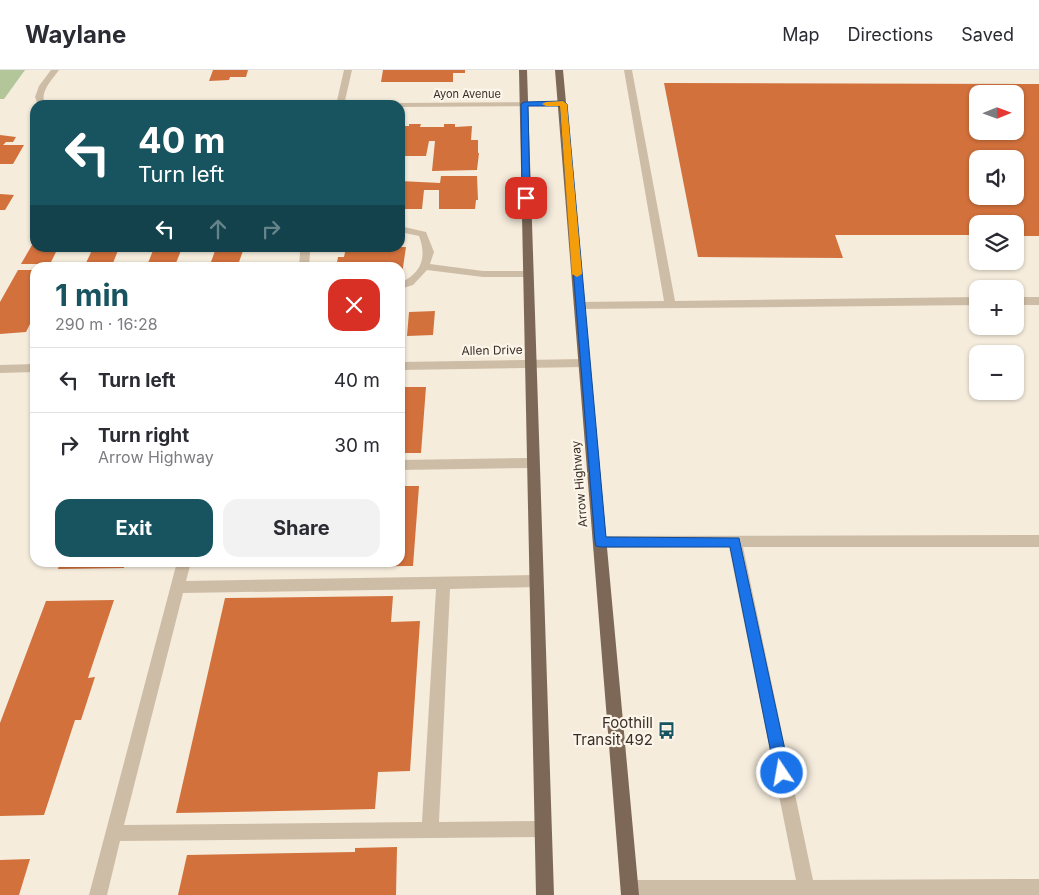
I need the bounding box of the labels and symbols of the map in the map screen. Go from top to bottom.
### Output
north arrow [969,85,1024,140]
street label: Ayon Avenue [433,87,501,101]
pin [505,177,547,219]
street label: Allen Drive [461,342,523,358]
street label: Arrow Highway [568,440,590,528]
place label: Foothill Transit 492 [572,713,653,749]
bus stop icon: Foothill Transit 492 [657,721,677,741]
position arrow [755,746,807,798]

